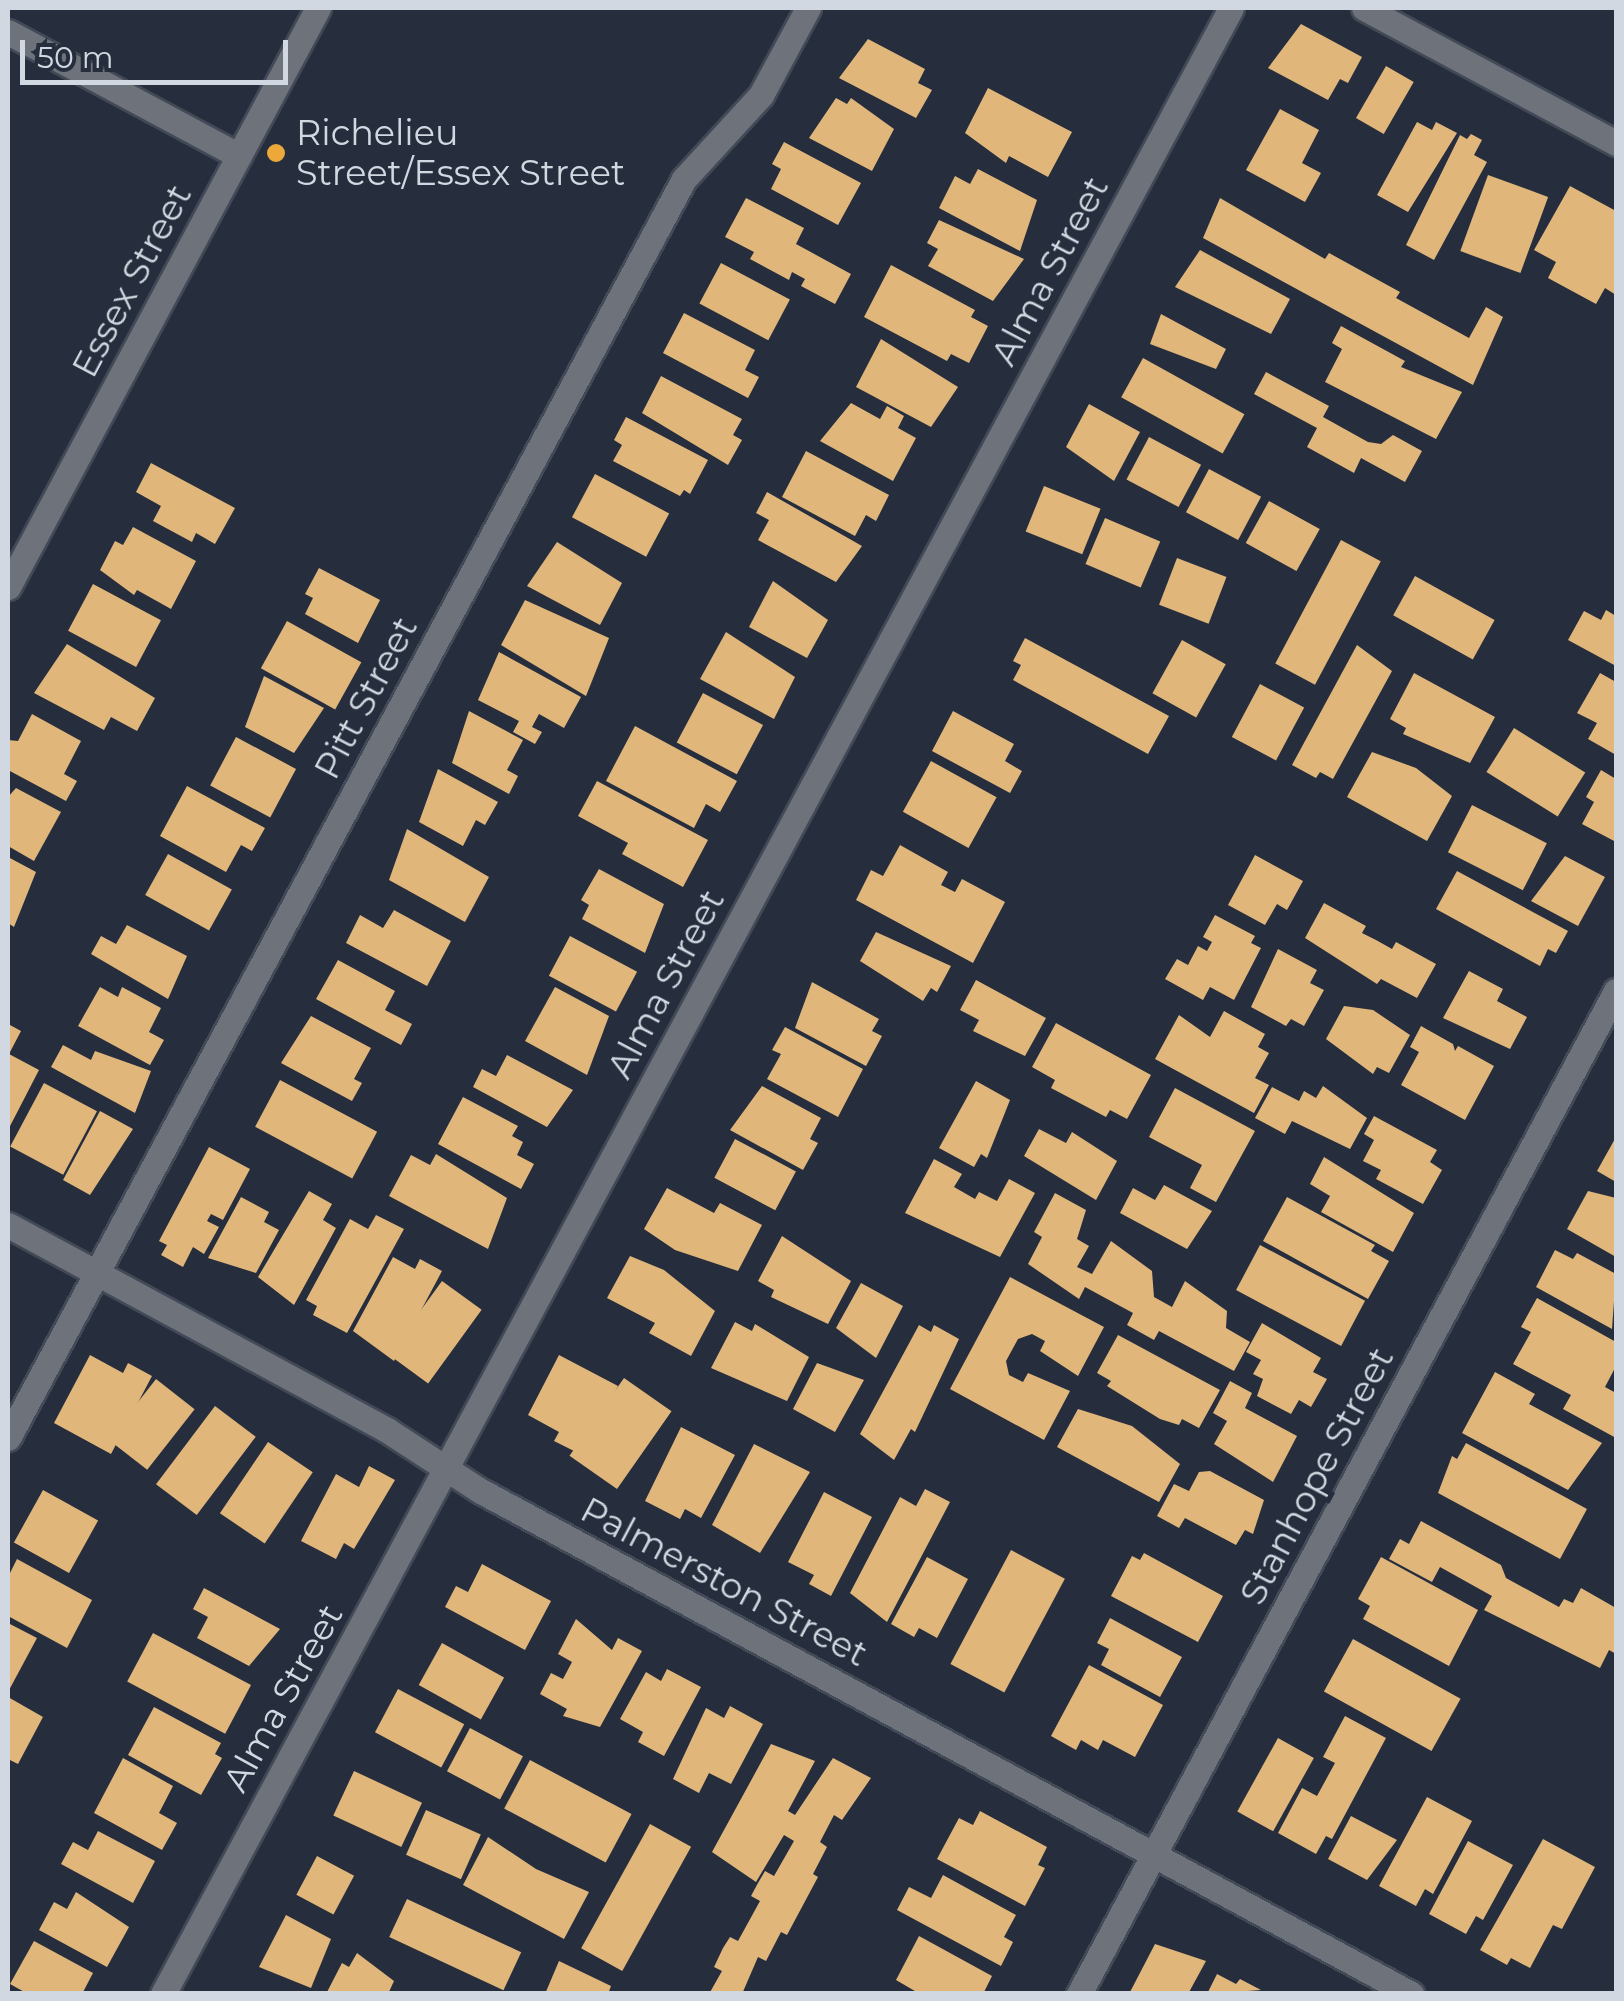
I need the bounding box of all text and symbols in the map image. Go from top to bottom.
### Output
scale bar [25,20,292,82]
text: 50 m [37,39,114,76]
place label: Richelieu Street/Essex Street [296,112,625,194]
marker: Richelieu Street/Essex Street [265,142,287,164]
street label: Alma Street [983,170,1117,372]
street label: Essex Street [64,178,200,384]
street label: Pitt Street [306,610,426,786]
street label: Alma Street [599,883,733,1085]
street label: Stanhope Street [1232,1340,1402,1612]
street label: Palmerston Street [574,1489,874,1675]
street label: Alma Street [214,1597,352,1799]

